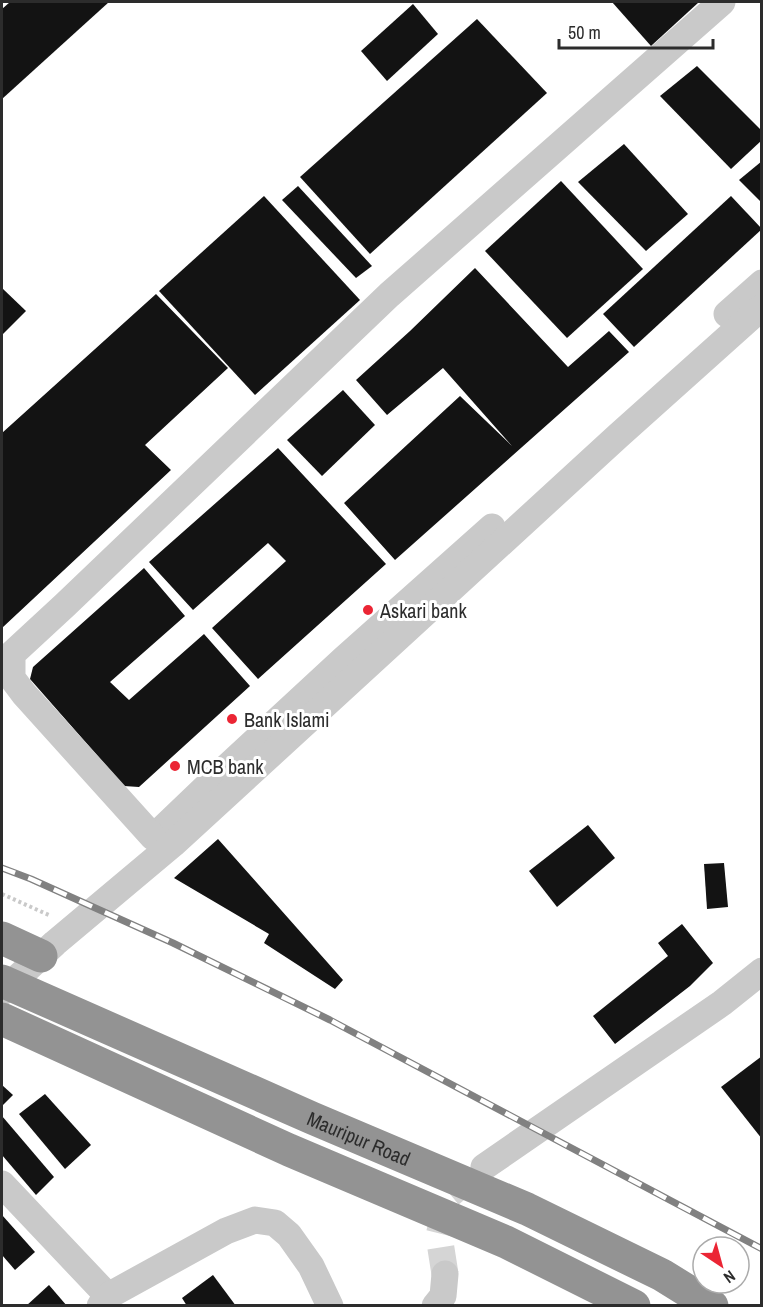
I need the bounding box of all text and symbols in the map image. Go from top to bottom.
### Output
scale bar [559,12,714,50]
text: 50 m [568,20,601,45]
place label: Askari bank [379,597,467,624]
marker: Askari bank [361,603,375,617]
place label: Bank Islami [244,706,330,733]
marker: Bank Islami [225,712,239,726]
place label: MCB bank [187,753,264,780]
marker: MCB bank [168,759,182,773]
street label: Mauripur Road [303,1104,415,1172]
north arrow [691,1235,751,1295]
text: N [720,1265,740,1289]

